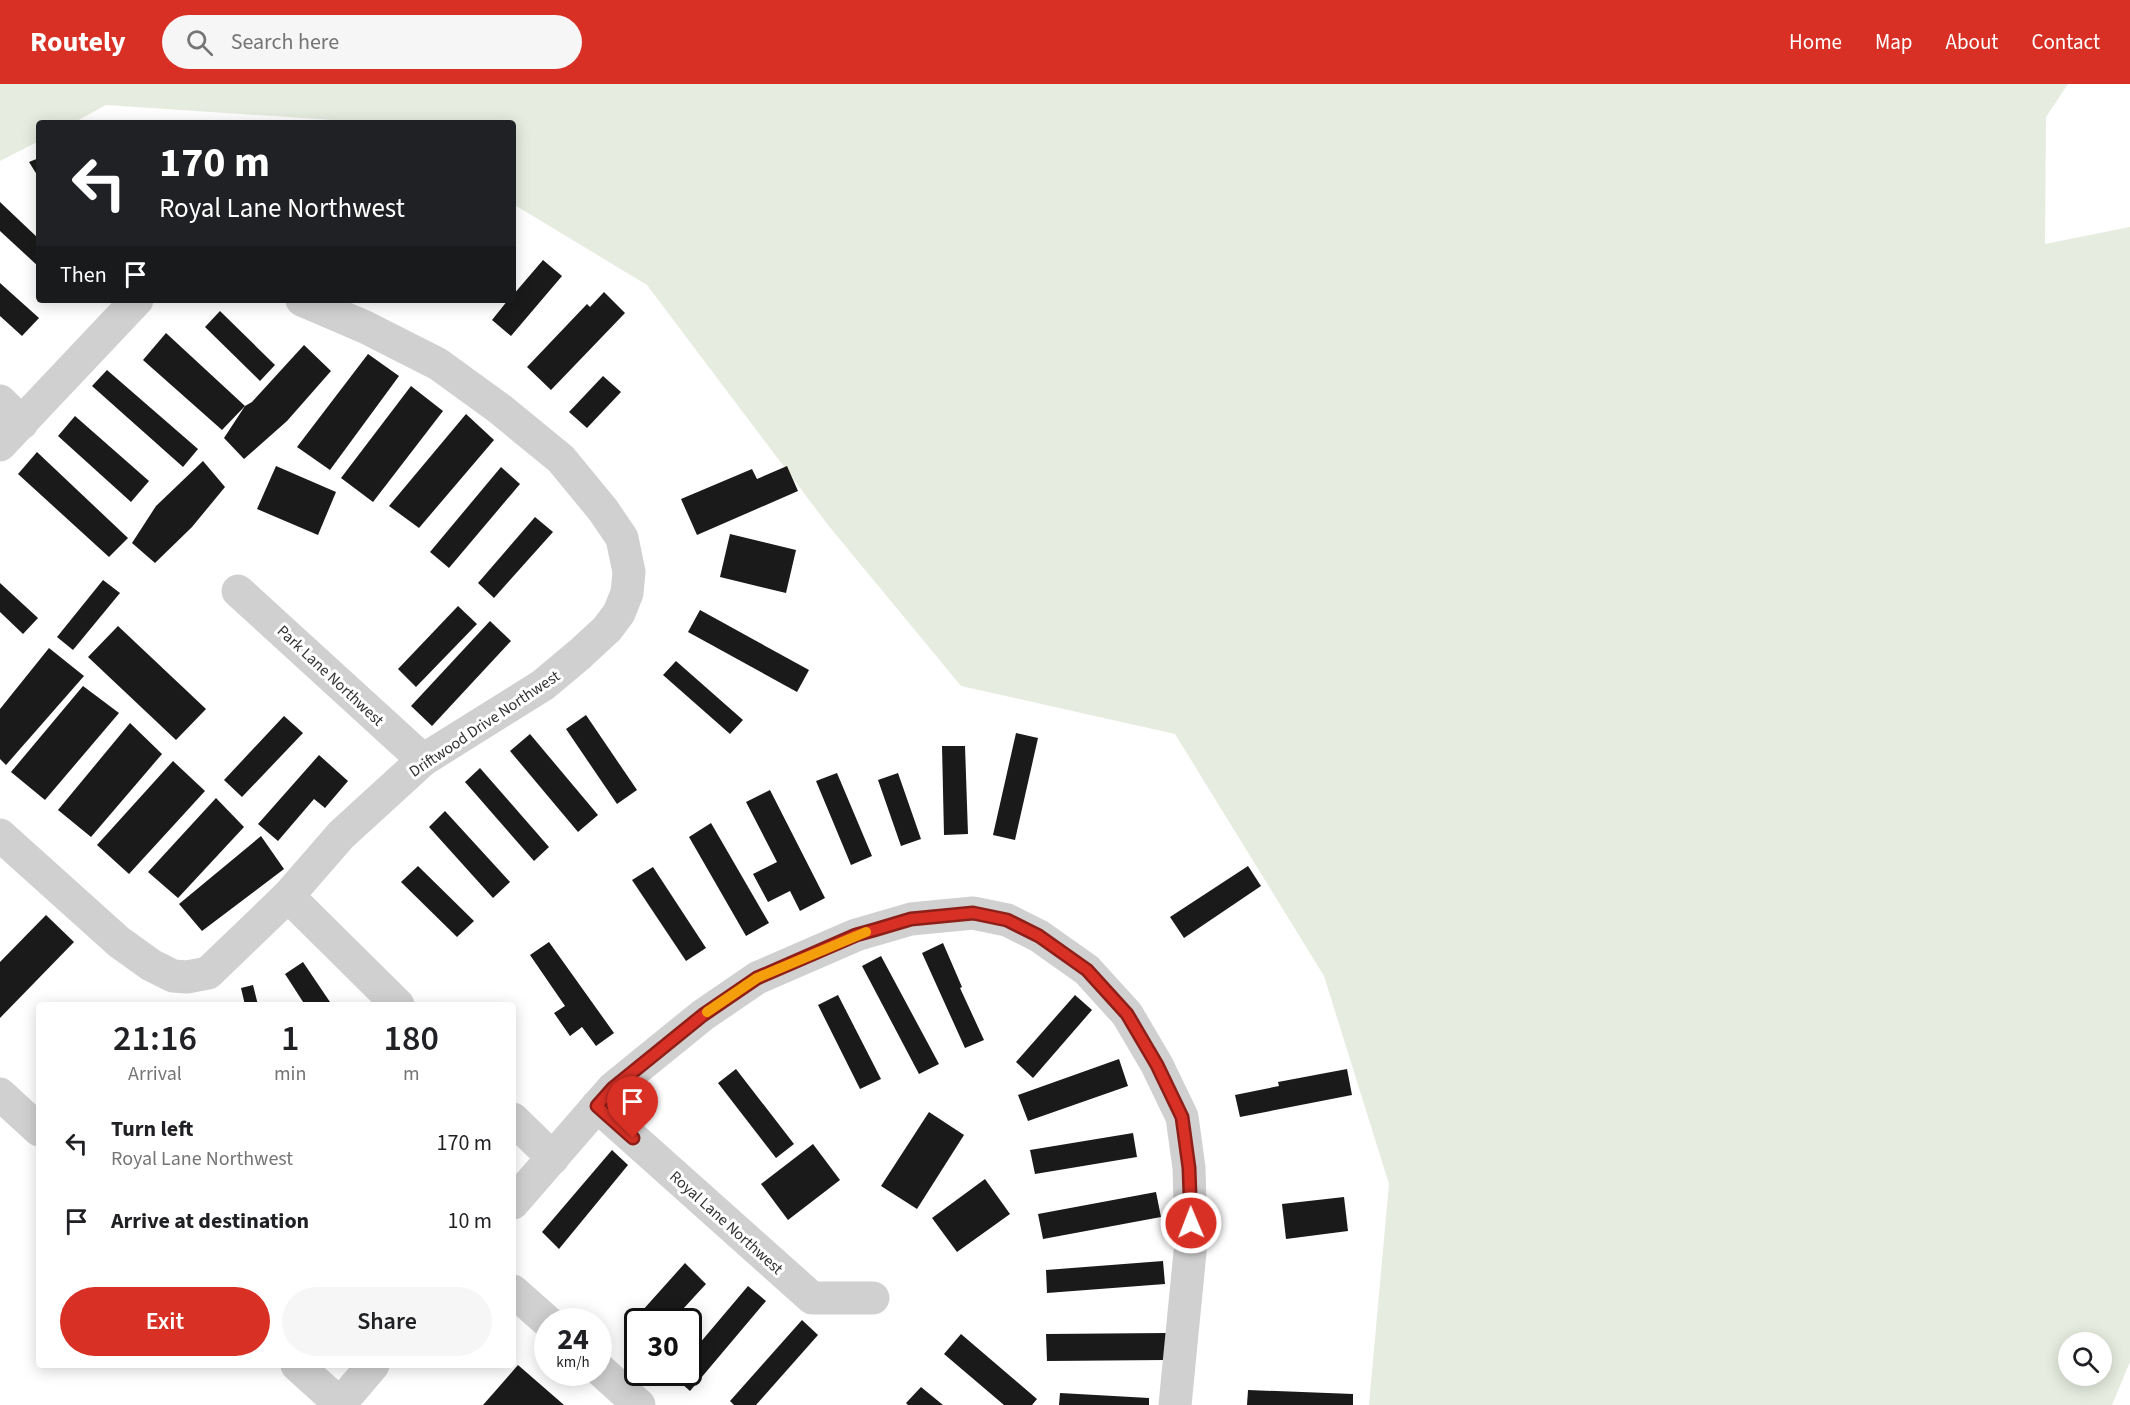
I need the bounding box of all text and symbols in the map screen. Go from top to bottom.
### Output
search box [162,15,582,69]
text: Routely [30,22,126,62]
icon: search [183,26,216,59]
text: Search here [231,26,339,58]
text: Home [1789,27,1842,57]
text: Map [1875,27,1913,57]
text: About [1946,27,1998,57]
text: Contact [2031,27,2100,57]
text: 170 m [159,133,270,193]
icon: left [60,144,138,222]
text: Royal Lane Northwest [159,189,405,228]
icon: arrive [119,258,152,291]
text: Then [60,259,107,291]
street label: Park Lane Northwest [272,620,389,731]
street label: Driftwood Drive Northwest [405,665,565,783]
text: 21:16 [113,1013,197,1064]
text: 1 [281,1013,299,1064]
text: 180 [383,1013,439,1064]
text: Arrival [128,1060,182,1088]
text: min [274,1060,306,1088]
text: m [403,1060,419,1088]
pin [607,1076,658,1138]
icon: arrive [616,1085,649,1118]
text: Turn left [111,1113,193,1145]
icon: left [60,1127,93,1160]
text: 170 m [437,1127,492,1159]
text: Royal Lane Northwest [111,1145,293,1173]
street label: Royal Lane Northwest [665,1166,788,1280]
position arrow [1159,1191,1223,1255]
icon: arrive [60,1205,93,1238]
text: Arrive at destination [111,1205,309,1237]
text: 10 m [447,1205,492,1237]
button: Exit [60,1287,270,1356]
button: Share [282,1287,492,1356]
speed limit sign: 30 [624,1308,702,1386]
text: 24 [557,1318,589,1361]
map controls [2058,1332,2112,1386]
button: search [2058,1332,2112,1386]
text: km/h [556,1352,590,1373]

